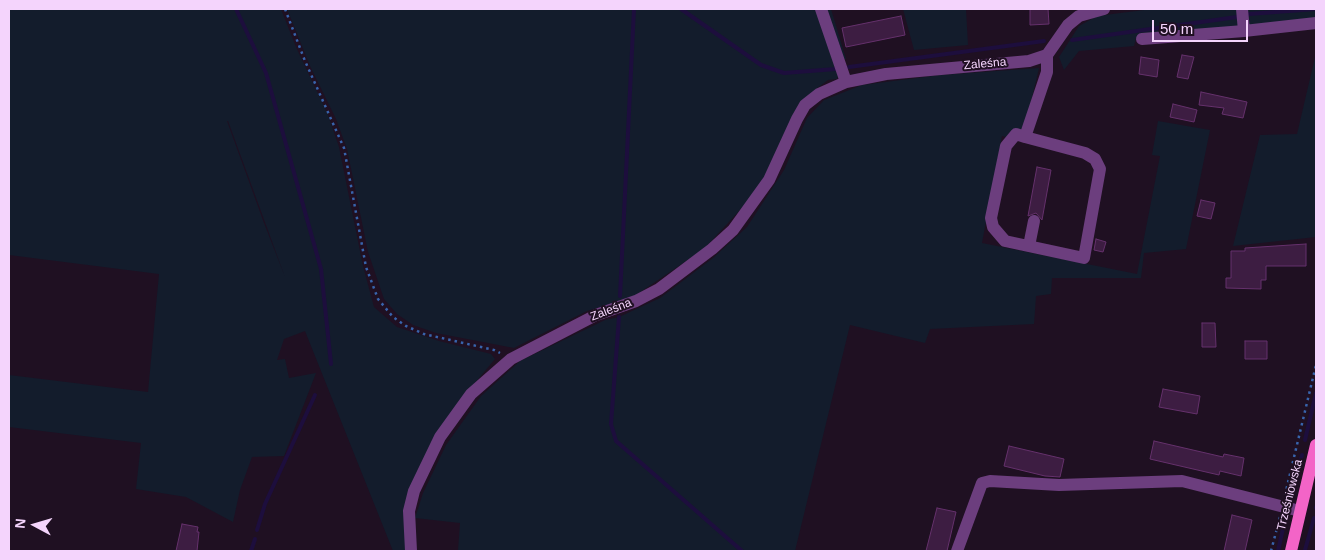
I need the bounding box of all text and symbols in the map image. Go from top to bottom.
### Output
scale bar [1155,10,1251,42]
text: 50 m [1160,20,1193,37]
street label: Zaleśna [963,55,1007,73]
street label: Zaleśna [588,296,634,324]
street label: Trześniowska [1274,458,1306,532]
north arrow [10,500,60,550]
text: N [12,518,29,529]

